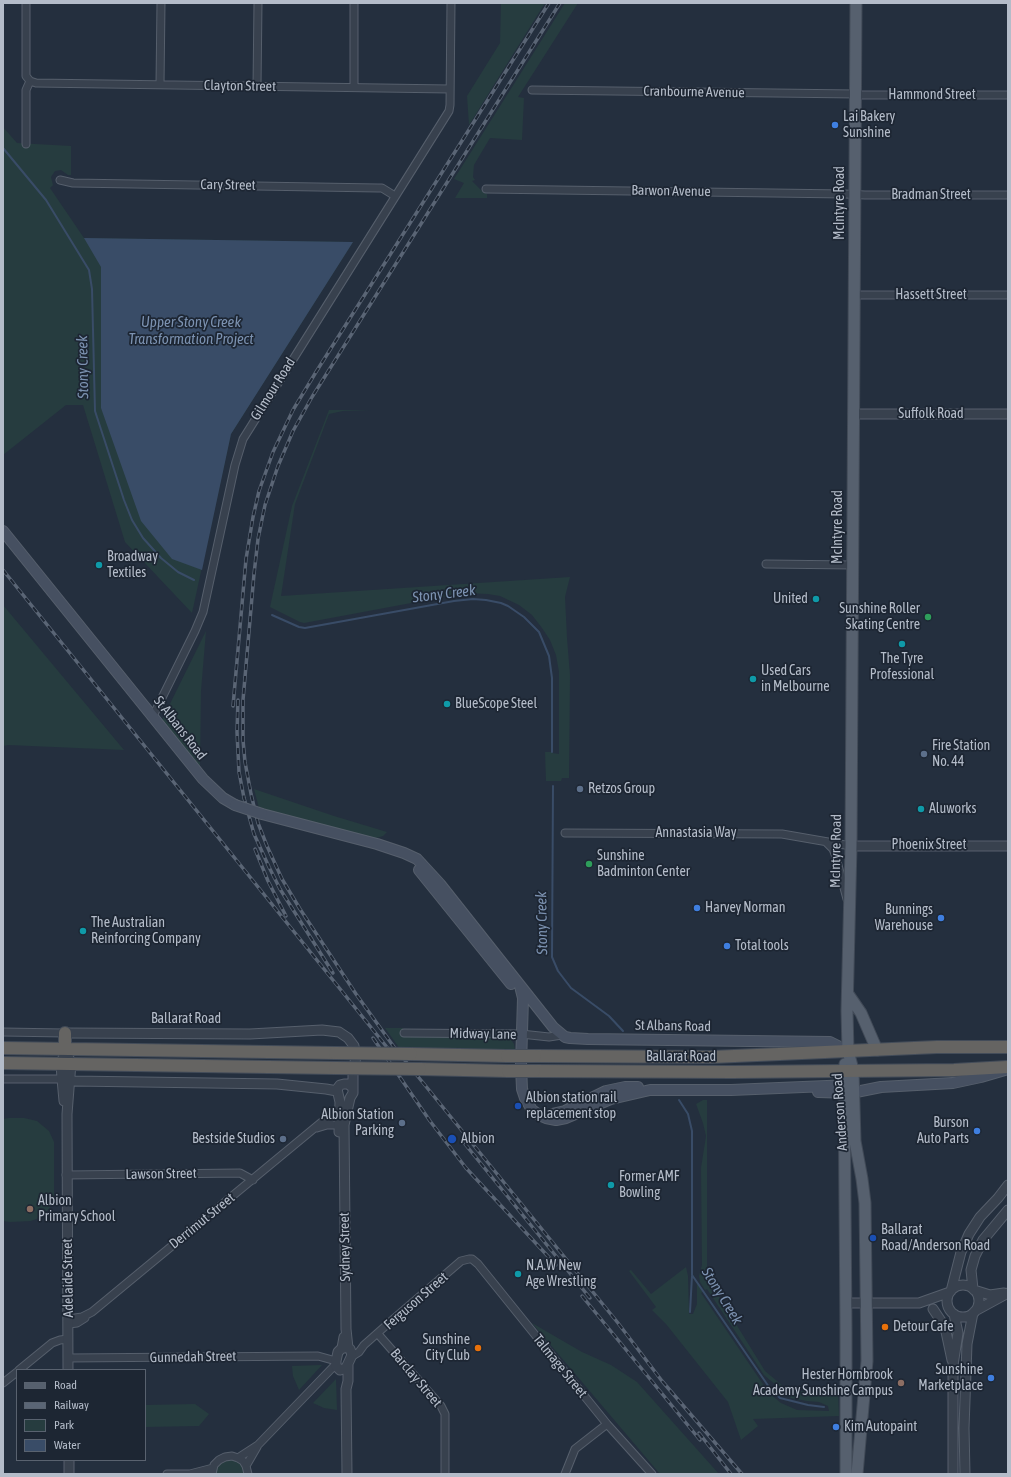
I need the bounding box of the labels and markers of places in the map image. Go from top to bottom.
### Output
place label: Lai Bakery Sunshine [843,109,895,142]
marker: Lai Bakery Sunshine [830,120,840,130]
place label: Broadway Textiles [107,549,158,582]
marker: Broadway Textiles [94,560,104,570]
place label: United [773,591,808,607]
marker: United [811,594,821,604]
place label: Sunshine Roller Skating Centre [839,601,920,634]
marker: Sunshine Roller Skating Centre [923,612,933,622]
marker: The Tyre Professional [897,639,907,649]
place label: The Tyre Professional [870,651,934,684]
place label: Used Cars in Melbourne [761,663,830,696]
marker: Used Cars in Melbourne [748,674,758,684]
place label: BlueScope Steel [455,696,537,712]
marker: BlueScope Steel [442,699,452,709]
place label: Fire Station No. 44 [932,738,990,770]
marker: Fire Station No. 44 [919,749,929,759]
place label: Retzos Group [588,781,655,797]
marker: Retzos Group [575,784,585,794]
place label: Aluworks [929,801,976,817]
marker: Aluworks [916,804,926,814]
place label: Sunshine Badminton Center [597,848,690,880]
marker: Sunshine Badminton Center [584,859,594,869]
place label: Harvey Norman [705,900,786,916]
place label: Bunnings Warehouse [875,902,933,934]
marker: Harvey Norman [692,903,702,913]
marker: Bunnings Warehouse [936,913,946,923]
place label: The Australian Reinforcing Company [91,915,201,948]
marker: The Australian Reinforcing Company [78,926,88,936]
place label: Total tools [735,938,789,954]
marker: Total tools [722,941,732,951]
place label: Albion station rail replacement stop [526,1090,617,1122]
marker: Albion station rail replacement stop [513,1101,523,1111]
place label: Albion Station Parking [321,1107,394,1140]
place label: Burson Auto Parts [917,1115,969,1148]
marker: Albion Station Parking [397,1118,407,1128]
marker: Burson Auto Parts [972,1126,982,1136]
place label: Bestside Studios [192,1131,275,1147]
place label: Albion [461,1131,495,1147]
marker: Albion [446,1133,458,1145]
marker: Bestside Studios [278,1134,288,1144]
place label: Former AMF Bowling [619,1169,679,1202]
marker: Former AMF Bowling [606,1180,616,1190]
place label: Albion Primary School [38,1193,115,1226]
marker: Albion Primary School [25,1204,35,1214]
place label: Ballarat Road/Anderson Road [881,1222,990,1254]
marker: Ballarat Road/Anderson Road [868,1233,878,1243]
place label: N.A.W New Age Wrestling [526,1258,596,1290]
marker: N.A.W New Age Wrestling [513,1269,523,1279]
place label: Detour Cafe [893,1319,954,1335]
marker: Detour Cafe [880,1322,890,1332]
place label: Sunshine City Club [422,1332,470,1364]
marker: Sunshine City Club [473,1343,483,1353]
place label: Sunshine Marketplace [918,1362,983,1394]
place label: Hester Hornbrook Academy Sunshine Campus [753,1367,893,1400]
marker: Sunshine Marketplace [986,1373,996,1383]
marker: Hester Hornbrook Academy Sunshine Campus [896,1378,906,1388]
place label: Kim Autopaint [844,1419,917,1435]
marker: Kim Autopaint [831,1422,841,1432]

